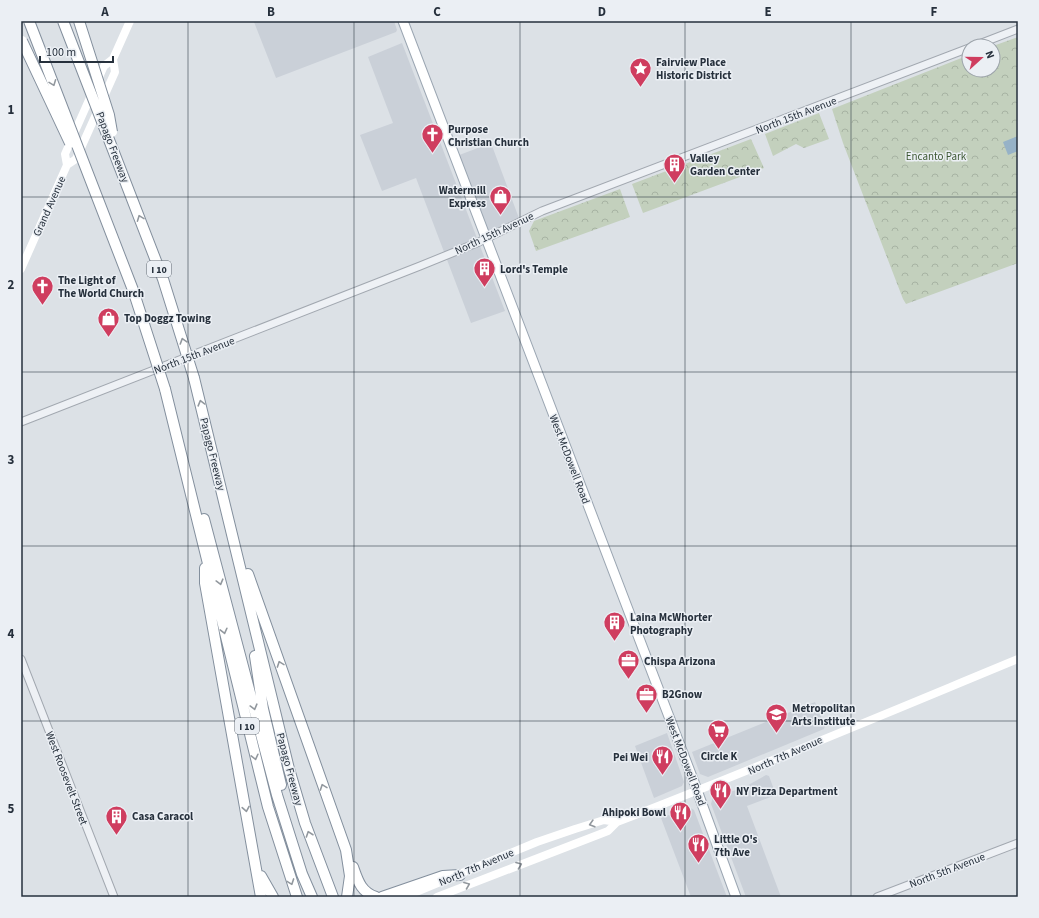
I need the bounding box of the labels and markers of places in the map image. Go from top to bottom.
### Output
place icon: Fairview Place Historic District [627,55,653,88]
place label: Fairview Place Historic District [656,55,732,83]
church icon: Purpose Christian Church [419,122,445,155]
place label: Purpose Christian Church [448,122,529,150]
building icon: Valley Garden Center [661,151,687,184]
place label: Valley Garden Center [689,151,761,179]
place label: Watermill Express [439,183,487,211]
shop icon: Watermill Express [488,183,514,216]
building icon: Lord's Temple [471,256,497,289]
place label: Lord's Temple [500,262,568,277]
church icon: The Light of The World Church [29,273,55,306]
place label: The Light of The World Church [58,273,144,301]
shop icon: Top Doggz Towing [95,305,121,338]
place label: Top Doggz Towing [124,311,211,326]
building icon: Laina McWhorter Photography [602,610,628,643]
place label: Laina McWhorter Photography [630,610,713,638]
office icon: Chispa Arizona [616,648,642,681]
place label: Chispa Arizona [644,654,716,669]
office icon: B2Gnow [633,681,659,714]
place label: B2Gnow [662,687,703,702]
school or university icon: Metropolitan Arts Institute [764,701,790,734]
place label: Metropolitan Arts Institute [791,701,856,729]
supermarket icon: Circle K [706,717,732,750]
restaurant icon: Pei Wei [650,744,676,777]
place label: Circle K [701,749,738,764]
place label: Pei Wei [613,750,648,765]
restaurant icon: NY Pizza Department [707,778,733,811]
place label: NY Pizza Department [736,784,839,799]
restaurant icon: Ahipoki Bowl [668,799,694,832]
building icon: Casa Caracol [103,803,129,836]
place label: Ahipoki Bowl [601,805,667,820]
place label: Casa Caracol [132,809,194,824]
restaurant icon: Little O's 7th Ave [686,832,712,865]
place label: Little O's 7th Ave [714,832,758,860]

